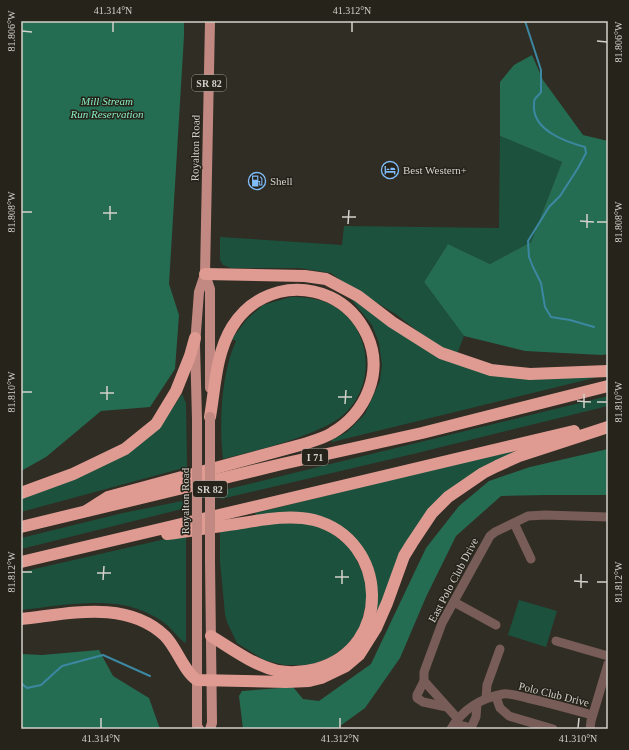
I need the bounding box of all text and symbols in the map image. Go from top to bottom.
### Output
text: 41.314°N [94,5,132,16]
text: 41.312°N [333,5,371,16]
text: 81.806°W [6,10,17,51]
text: 81.806°W [613,21,624,62]
road number: SR 82 [192,75,226,91]
park label: Mill Stream Run Reservation [69,95,144,120]
street label: Royalton Road [188,114,202,181]
hotel icon: Best Western+ [380,160,400,180]
place label: Best Western+ [403,164,467,176]
fuel station icon: Shell [247,171,267,191]
place label: Shell [270,175,293,187]
text: 81.808°W [6,191,17,232]
text: 81.808°W [613,201,624,242]
text: 81.810°W [6,371,17,412]
text: 81.810°W [613,381,624,422]
road number: I 71 [302,449,328,465]
street label: Royalton Road [179,467,191,534]
road number: SR 82 [193,481,227,497]
street label: East Polo Club Drive [426,536,480,624]
text: 81.812°W [6,551,17,592]
text: 81.812°W [613,561,624,602]
street label: Polo Club Drive [518,679,591,709]
text: 41.314°N [82,733,120,744]
text: 41.312°N [321,733,359,744]
text: 41.310°N [559,733,597,744]

